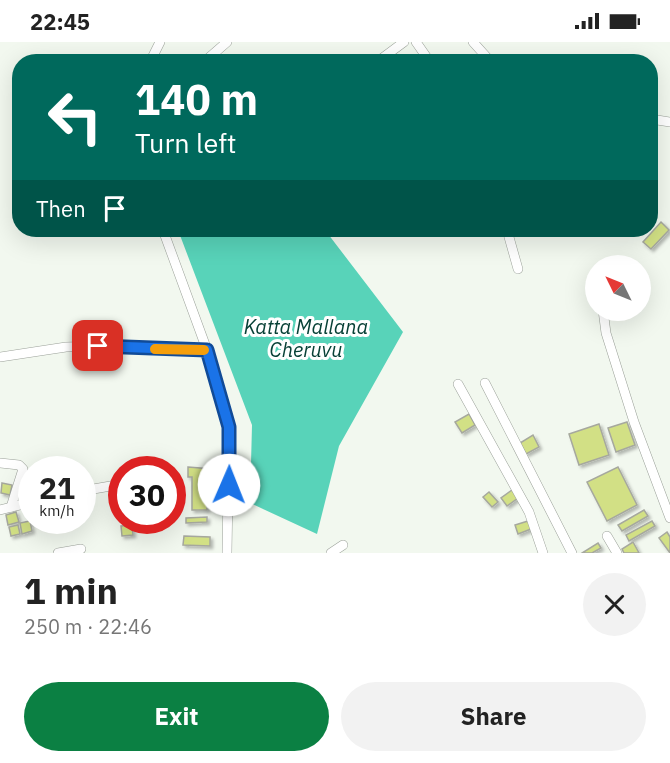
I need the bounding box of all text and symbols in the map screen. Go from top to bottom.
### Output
text: 22:45 [30,7,90,36]
text: 140 m [135,72,258,127]
icon: left [36,78,114,156]
text: Turn left [135,125,236,160]
icon: arrive [98,192,131,225]
text: Then [36,194,86,223]
north arrow [585,255,651,321]
map controls [585,255,651,321]
water label: Katta Mallana Cheruvu [244,313,368,363]
pin [72,320,123,371]
icon: arrive [81,329,114,362]
position arrow [197,453,261,517]
speed limit sign: 30 [108,456,186,534]
text: 21 [39,468,75,507]
text: km/h [39,501,75,520]
text: 1 min [24,567,118,614]
button: close [583,573,646,636]
text: 250 m · 22:46 [24,613,152,640]
button: Exit [24,682,329,751]
button: Share [341,682,646,751]

